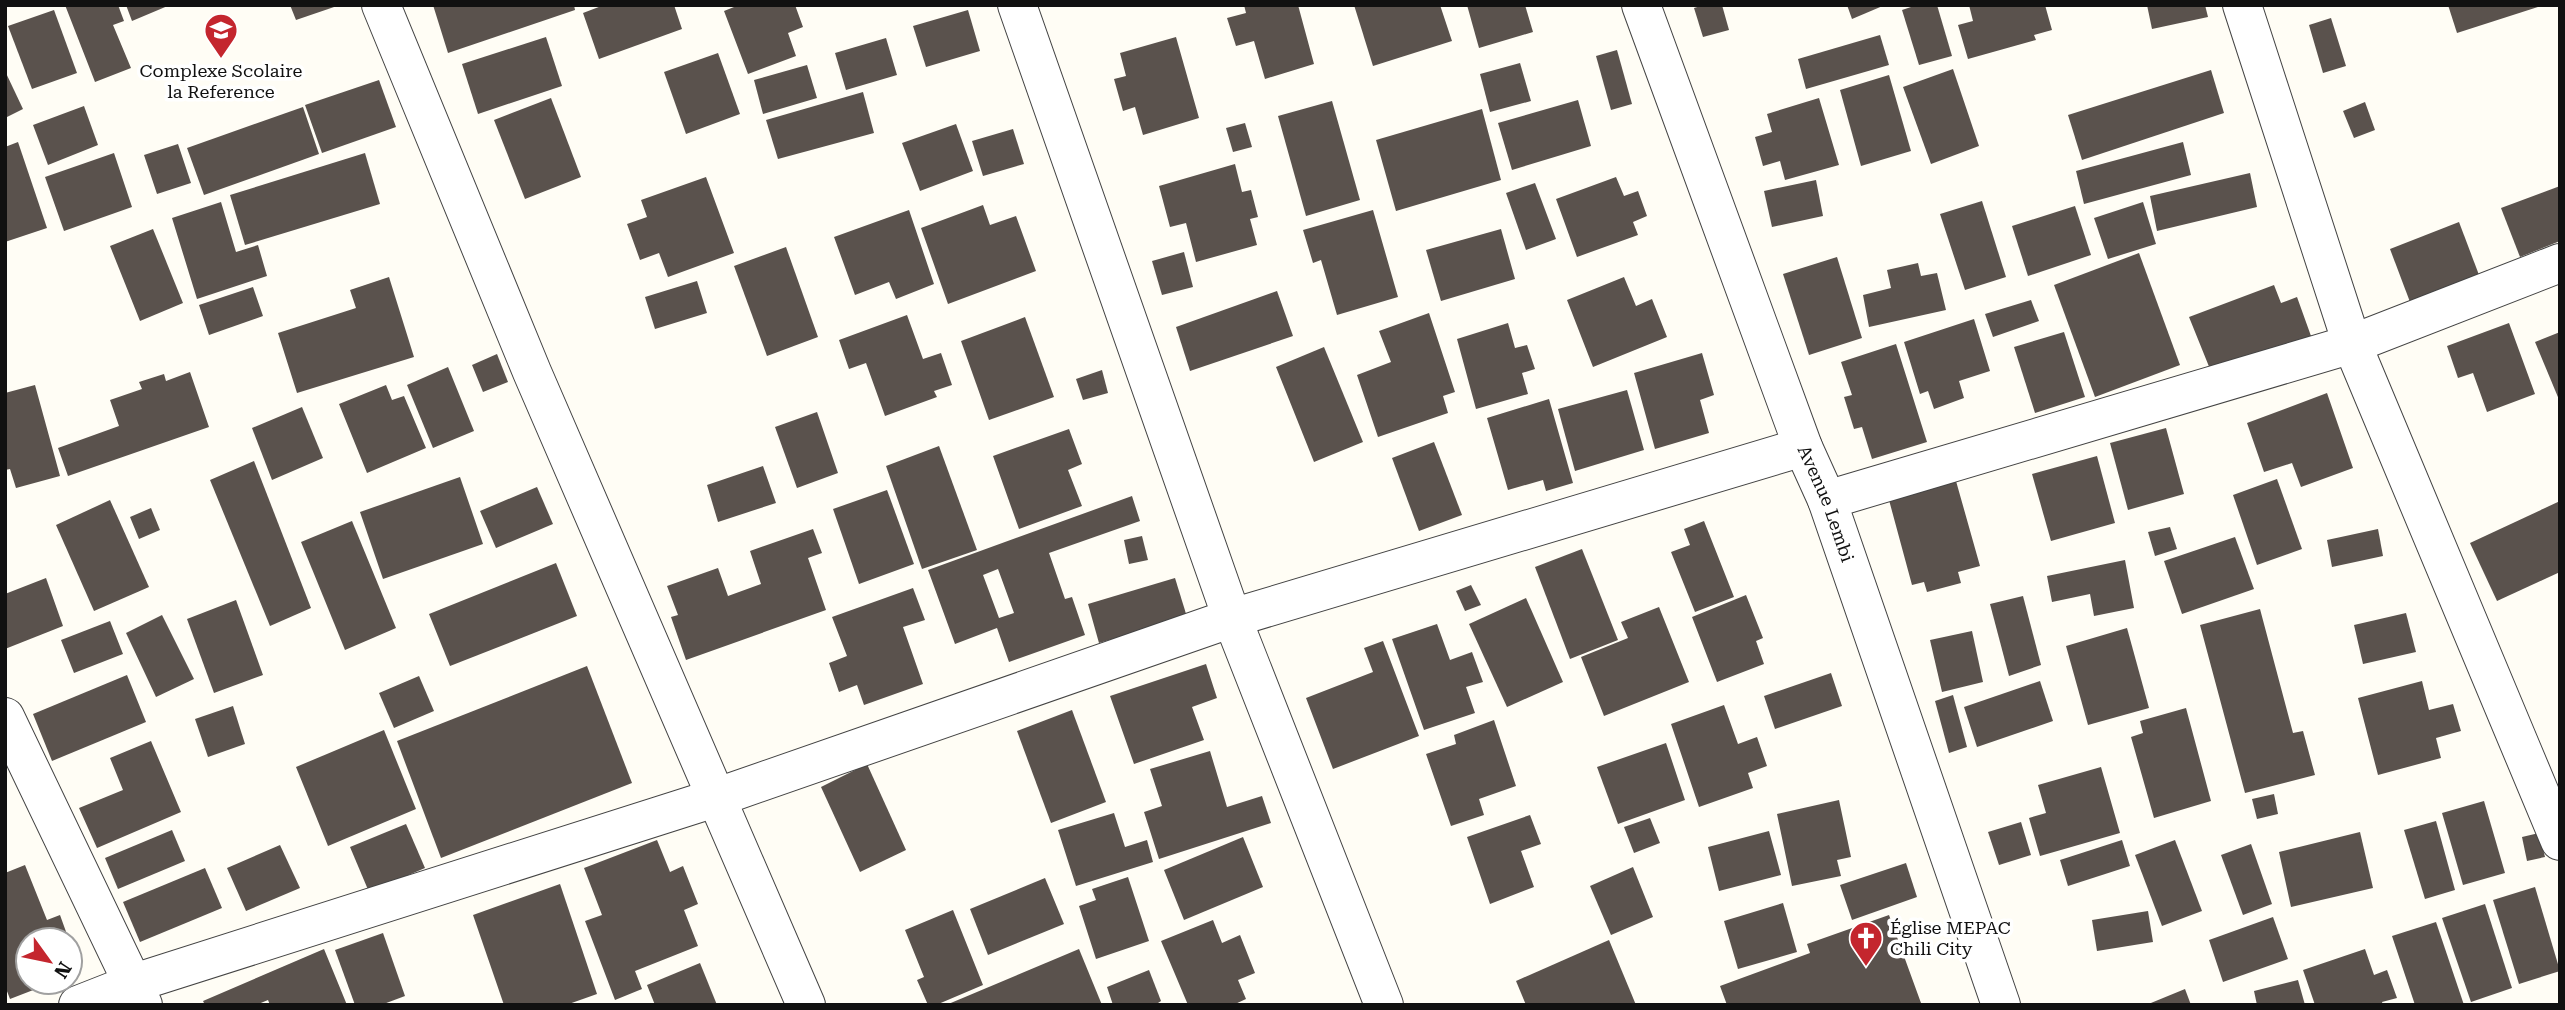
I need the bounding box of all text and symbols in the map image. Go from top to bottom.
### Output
school or university icon: Complexe Scolaire la Reference [202,11,240,60]
place label: Complexe Scolaire la Reference [140,60,303,102]
street label: Avenue Lembi [1794,442,1859,565]
place label: Église MEPAC Chili City [1890,917,2011,959]
church icon: Église MEPAC Chili City [1847,919,1885,968]
north arrow [14,926,84,996]
text: N [49,958,76,983]

